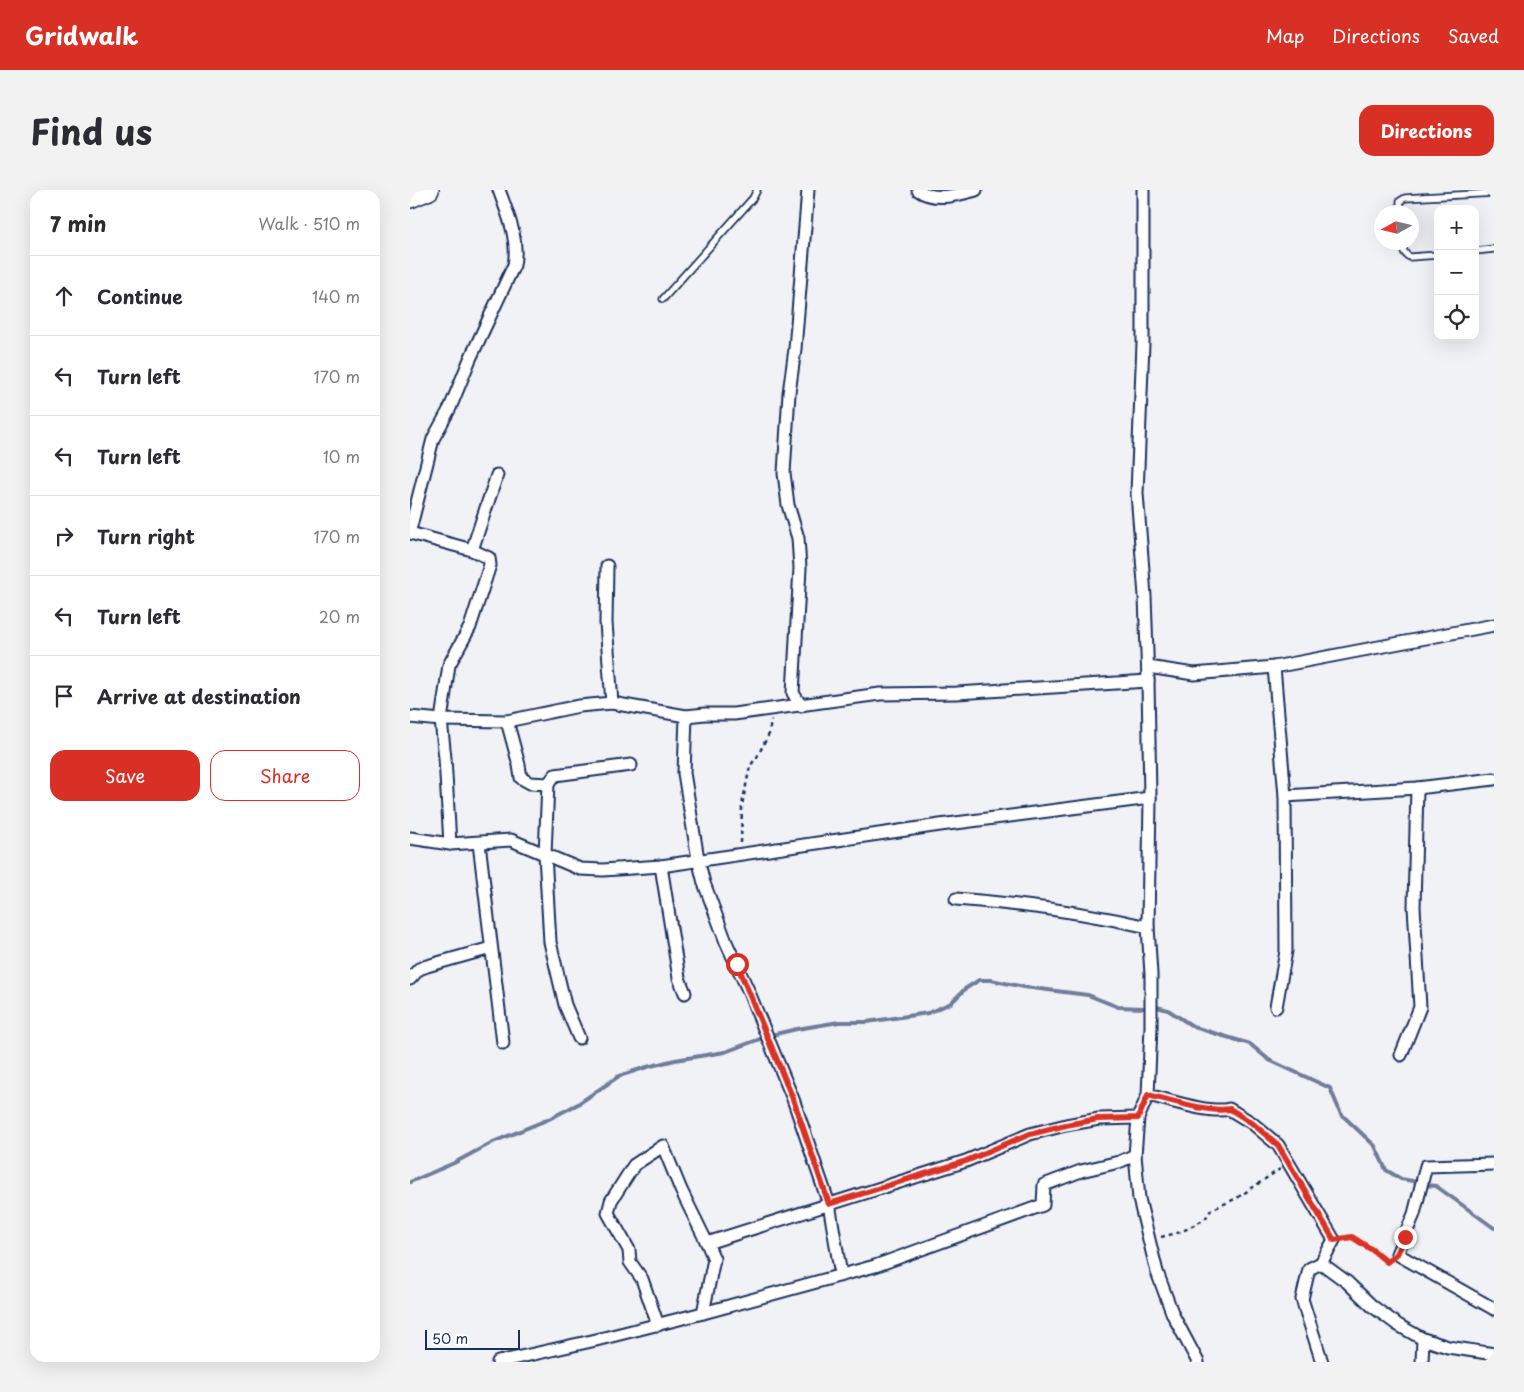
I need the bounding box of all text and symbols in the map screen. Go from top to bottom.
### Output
text: Gridwalk [25,17,138,53]
text: Map [1266,22,1304,49]
text: Directions [1332,22,1420,49]
text: Saved [1448,22,1499,49]
text: Find us [30,104,152,157]
button: Directions [1359,105,1494,156]
north arrow [1374,205,1419,250]
map controls [1434,205,1479,340]
button: + [1434,205,1479,250]
text: 7 min [50,207,106,239]
text: Walk · 510 m [258,211,360,235]
button: − [1434,250,1479,295]
icon: ahead [50,282,78,310]
text: Continue [97,282,183,310]
text: 140 m [312,284,360,308]
button: locate [1434,295,1479,340]
icon: left [50,362,78,390]
text: Turn left [97,362,181,390]
text: 170 m [314,364,360,388]
icon: left [50,442,78,470]
text: Turn left [97,442,181,470]
text: 10 m [323,444,360,468]
icon: right [50,522,78,550]
text: Turn right [97,522,195,550]
text: 170 m [314,524,360,548]
icon: left [50,602,78,630]
text: Turn left [97,602,181,630]
text: 20 m [319,604,360,628]
icon: arrive [50,682,78,710]
text: Arrive at destination [97,682,301,710]
button: Save [50,750,200,801]
button: Share [210,750,360,801]
route start [726,953,749,976]
route end [1394,1226,1417,1249]
scale bar [425,1327,520,1350]
text: 50 m [432,1328,468,1349]

